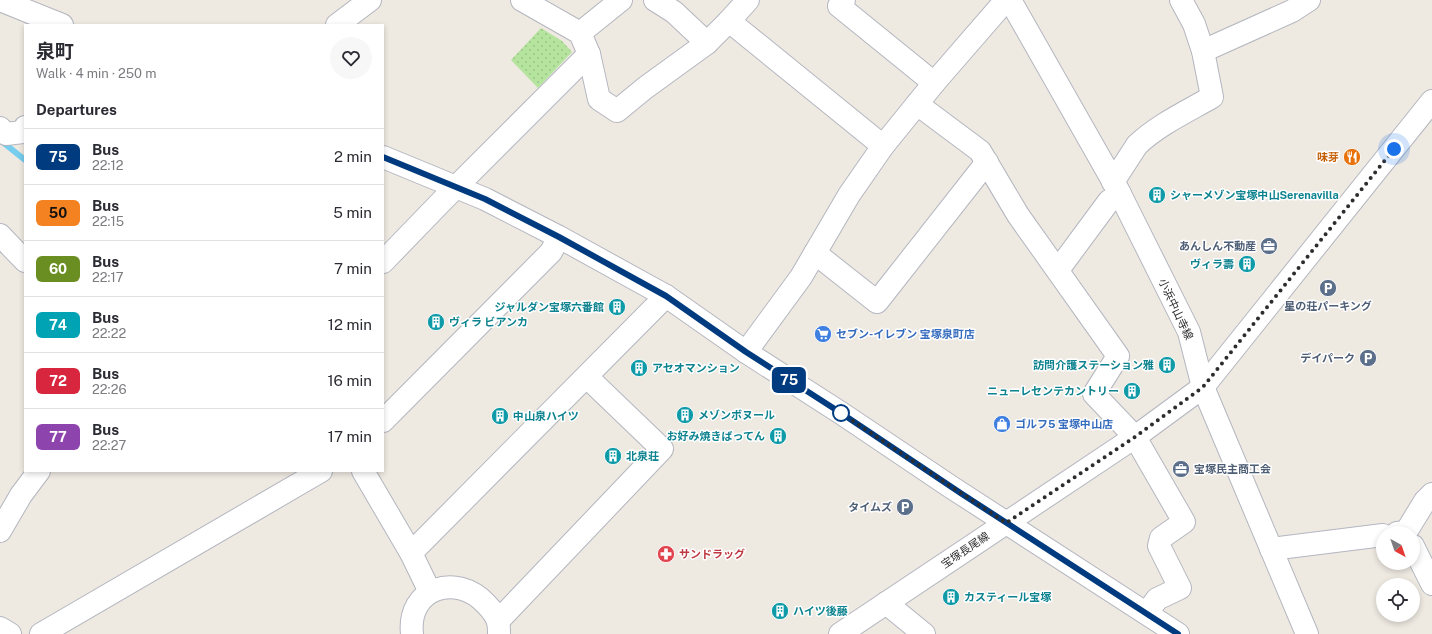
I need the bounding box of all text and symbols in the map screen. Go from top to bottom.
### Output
button: heart [330,37,372,79]
text: 泉町 [36,40,74,62]
text: Walk · 4 min · 250 m [36,66,156,81]
text: Departures [36,101,117,118]
your location [1384,139,1404,159]
text: Bus [92,141,119,158]
restaurant icon: 味芽 [1342,147,1362,167]
text: 2 min [334,148,372,165]
text: 75 [49,149,67,165]
place label: 味芽 [1317,151,1339,163]
text: 22:12 [92,158,123,173]
building icon: シャーメゾン宝塚中山Serenavilla [1147,185,1167,205]
place label: シャーメゾン宝塚中山Serenavilla [1170,189,1339,201]
text: Bus [92,197,119,214]
text: 5 min [333,204,372,221]
text: 50 [49,205,67,221]
text: 22:15 [92,214,124,229]
office icon: あんしん不動産 [1259,236,1279,256]
place label: あんしん不動産 [1179,240,1256,252]
text: Bus [92,253,119,270]
building icon: ヴィラ壽 [1237,254,1257,274]
place label: ヴィラ壽 [1190,258,1234,270]
text: 7 min [334,260,372,277]
text: 60 [49,261,67,277]
text: 22:17 [92,270,124,285]
street label: 小浜中山寺線 [1157,277,1195,341]
parking icon: 星の荘パーキング [1318,278,1338,298]
building icon: ジャルダン宝塚六番館 [607,297,627,317]
place label: 星の荘パーキング [1284,300,1372,312]
place label: ジャルダン宝塚六番館 [495,301,604,313]
text: Bus [92,309,119,326]
building icon: ヴィラ ビアンカ [426,312,446,332]
text: 12 min [328,316,372,333]
place label: ヴィラ ビアンカ [449,316,528,328]
text: 74 [49,317,67,333]
supermarket icon: セブン-イレブン 宝塚泉町店 [813,324,833,344]
text: 22:22 [92,326,126,341]
place label: セブン-イレブン 宝塚泉町店 [836,328,975,340]
parking icon: デイパーク [1358,348,1378,368]
place label: デイパーク [1300,352,1355,364]
building icon: 訪問介護ステーション雅 [1157,355,1177,375]
building icon: アセオマンション [629,358,649,378]
place label: 訪問介護ステーション雅 [1033,359,1154,371]
place label: アセオマンション [652,362,740,374]
text: Bus [92,365,119,382]
line badge: 75 [771,367,807,393]
text: 16 min [327,372,372,389]
text: 75 [780,372,798,388]
text: 72 [49,373,67,389]
building icon: ニューレセンテカントリー [1122,381,1142,401]
text: 22:26 [92,382,127,397]
place label: ニューレセンテカントリー [987,385,1119,397]
unlabelled marker [832,404,850,422]
building icon: メゾンボヌール [675,405,695,425]
building icon: 中山泉ハイツ [490,406,510,426]
place label: メゾンボヌール [698,409,775,421]
place label: 中山泉ハイツ [513,410,579,422]
shop icon: ゴルフ5 宝塚中山店 [992,414,1012,434]
place label: ゴルフ5 宝塚中山店 [1015,418,1113,430]
text: Bus [92,421,119,438]
building icon: お好み焼きばってん [768,426,788,446]
text: 17 min [328,428,372,445]
text: 77 [49,429,67,445]
place label: お好み焼きばってん [667,430,765,442]
text: 22:27 [92,438,126,453]
building icon: 北泉荘 [603,446,623,466]
place label: 北泉荘 [626,450,659,462]
office icon: 宝塚民主商工会 [1171,459,1191,479]
place label: 宝塚民主商工会 [1194,463,1271,475]
parking icon: タイムズ [895,497,915,517]
place label: タイムズ [848,501,892,513]
north arrow [1376,526,1420,570]
map controls [1376,526,1420,622]
street label: 宝塚長尾線 [939,530,991,570]
pharmacy icon: サンドラッグ [656,544,676,564]
place label: サンドラッグ [679,548,745,560]
button: locate [1376,578,1420,622]
building icon: カスティール宝塚 [941,587,961,607]
place label: カスティール宝塚 [964,591,1052,603]
building icon: ハイツ後藤 [770,601,790,621]
place label: ハイツ後藤 [793,605,848,617]

